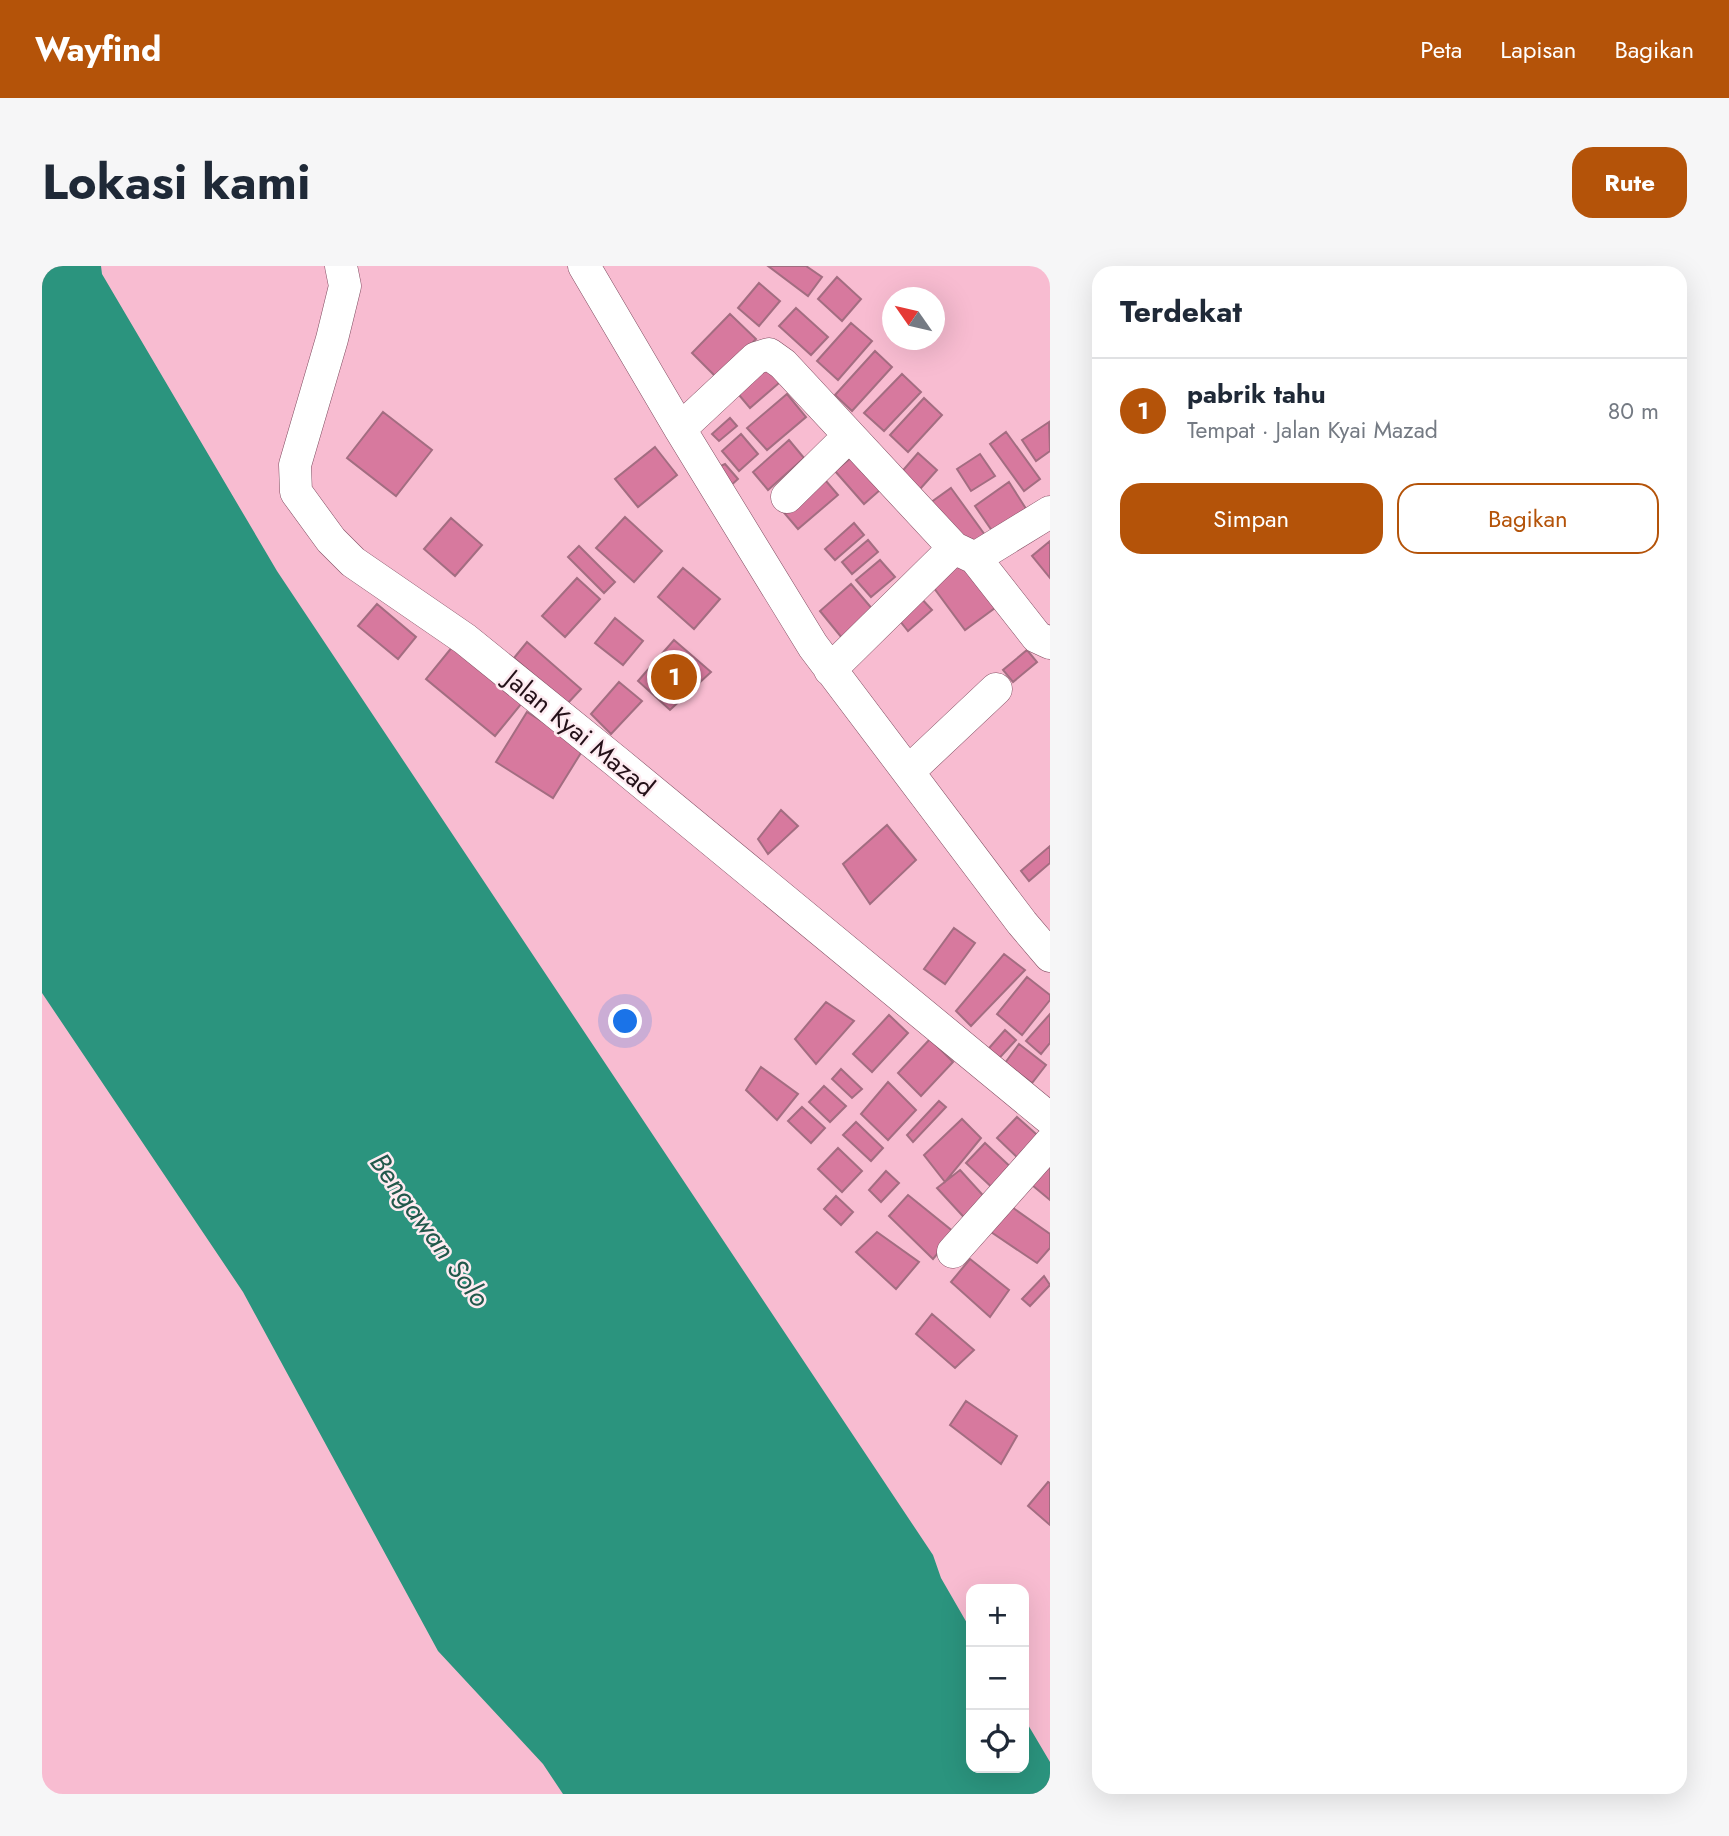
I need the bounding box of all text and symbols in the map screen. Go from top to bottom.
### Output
text: Wayfind [35,26,161,73]
text: Peta [1420,32,1462,67]
text: Lapisan [1500,32,1576,67]
text: Bagikan [1614,32,1694,67]
text: Lokasi kami [42,147,310,217]
button: Rute [1572,147,1687,218]
north arrow [882,287,945,350]
text: Terdekat [1120,290,1242,333]
text: pabrik tahu [1187,375,1326,413]
text: 1 [1137,394,1149,428]
text: 80 m [1608,394,1659,428]
text: Tempat · Jalan Kyai Mazad [1187,413,1438,447]
button: Simpan [1120,483,1383,554]
button: Bagikan [1397,483,1659,554]
pin: 1 [651,651,697,703]
street label: Jalan Kyai Mazad [494,659,663,805]
your location [608,1004,642,1038]
water label: Bengawan Solo [360,1144,500,1316]
map controls [966,1584,1029,1773]
button: + [966,1584,1029,1647]
button: − [966,1647,1029,1710]
button: locate [966,1710,1029,1773]

